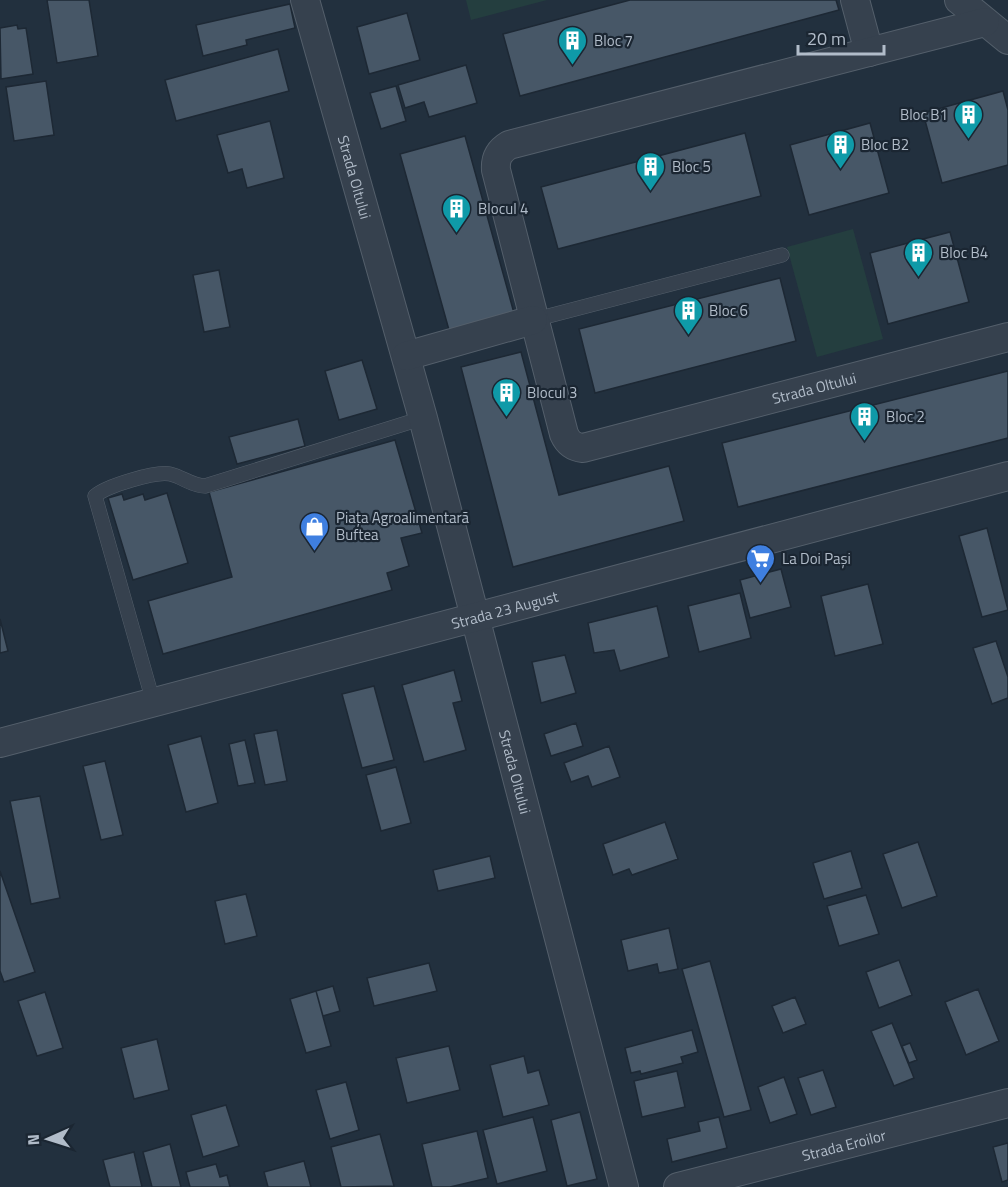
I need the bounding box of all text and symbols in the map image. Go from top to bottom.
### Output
scale bar [798,18,884,56]
building icon: Bloc 7 [557,24,589,66]
text: 20 m [807,25,846,52]
place label: Bloc 7 [594,29,633,52]
building icon: Bloc B1 [953,98,985,140]
place label: Bloc B1 [900,103,948,126]
building icon: Bloc B2 [824,128,856,170]
street label: Strada Oltului [332,133,378,222]
place label: Bloc B2 [861,133,909,156]
building icon: Bloc 5 [635,150,667,192]
place label: Bloc 5 [672,155,711,178]
building icon: Blocul 4 [441,192,473,234]
place label: Blocul 4 [478,197,528,220]
building icon: Bloc B4 [903,236,935,278]
place label: Bloc B4 [940,241,988,264]
building icon: Bloc 6 [672,294,704,336]
place label: Bloc 6 [709,299,748,322]
street label: Strada Oltului [769,366,859,410]
building icon: Blocul 3 [490,376,522,418]
place label: Blocul 3 [527,381,577,404]
building icon: Bloc 2 [849,400,881,442]
place label: Bloc 2 [886,405,925,428]
place label: Piața Agroalimentară Buftea [336,506,470,546]
shop icon: Piața Agroalimentară Buftea [299,510,331,552]
supermarket icon: La Doi Pași [745,542,777,584]
place label: La Doi Pași [782,547,851,570]
street label: Strada 23 August [449,584,561,635]
street label: Strada Oltului [493,727,537,816]
north arrow [18,1109,78,1169]
street label: Strada Eroilor [799,1123,888,1167]
text: N [21,1134,45,1146]

